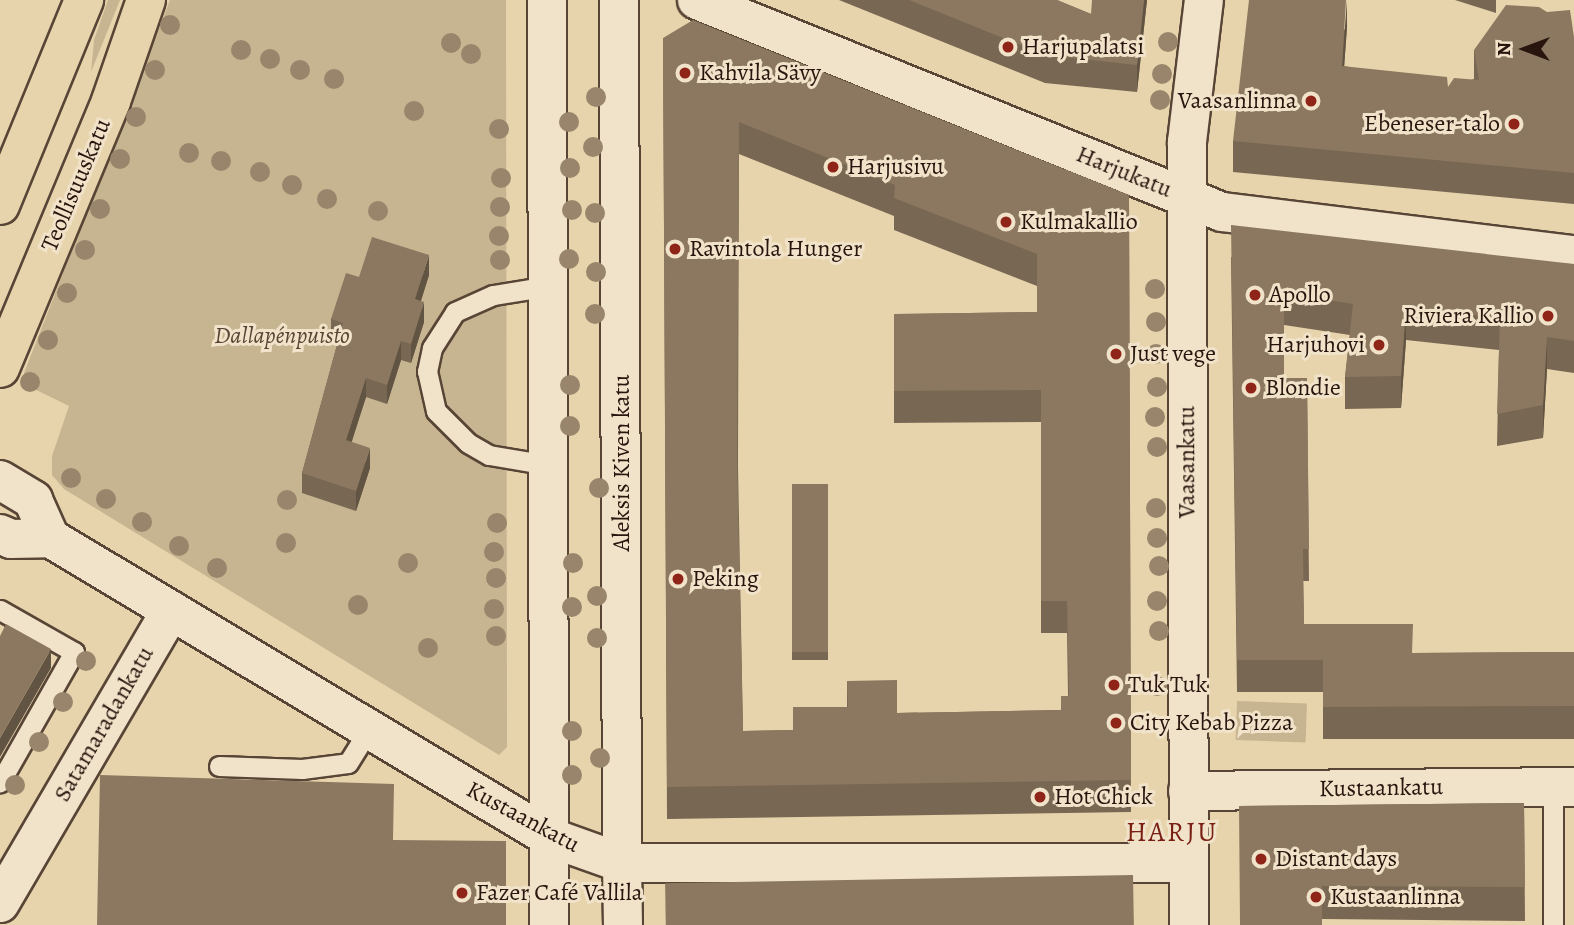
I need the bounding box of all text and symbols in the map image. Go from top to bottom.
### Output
north arrow [1490,14,1560,84]
place label: Harjupalatsi [1022,33,1144,61]
marker: Harjupalatsi [1000,39,1016,55]
text: N [1491,42,1517,56]
place label: Kahvila Sävy [699,59,821,87]
marker: Kahvila Sävy [677,65,693,81]
place label: Vaasanlinna [1178,87,1297,115]
marker: Vaasanlinna [1303,93,1319,109]
place label: Ebeneser-talo [1364,110,1500,138]
street label: Teollisuuskatu [35,114,117,256]
marker: Ebeneser-talo [1506,116,1522,132]
street label: Harjukatu [1072,140,1176,204]
place label: Harjusivu [847,153,944,181]
marker: Harjusivu [825,159,841,175]
place label: Kulmakallio [1020,208,1138,236]
marker: Kulmakallio [998,214,1014,230]
place label: Ravintola Hunger [689,235,862,263]
marker: Ravintola Hunger [667,241,683,257]
place label: Apollo [1269,281,1331,309]
marker: Apollo [1247,287,1263,303]
place label: Riviera Kallio [1403,302,1534,330]
marker: Riviera Kallio [1540,308,1556,324]
park label: Dallapénpuisto [214,322,350,350]
place label: Harjuhovi [1266,331,1365,359]
marker: Harjuhovi [1371,337,1387,353]
place label: Just vege [1130,340,1216,368]
marker: Just vege [1108,346,1124,362]
street label: Aleksis Kiven katu [608,374,636,552]
place label: Blondie [1265,374,1341,402]
marker: Blondie [1243,380,1259,396]
street label: Vaasankatu [1173,406,1201,518]
place label: Peking [692,565,759,593]
marker: Peking [670,571,686,587]
street label: Satamaradankatu [48,641,160,807]
place label: Tuk Tuk [1128,671,1207,699]
marker: Tuk Tuk [1106,677,1122,693]
place label: City Kebab Pizza [1130,709,1293,737]
marker: City Kebab Pizza [1108,715,1124,731]
street label: Kustaankatu [1319,773,1443,803]
street label: Kustaankatu [461,775,585,859]
place label: Hot Chick [1054,783,1153,811]
marker: Hot Chick [1032,789,1048,805]
district label: HARJU [1126,815,1218,849]
place label: Distant days [1275,845,1397,873]
marker: Distant days [1253,851,1269,867]
place label: Fazer Café Vallila [476,879,643,907]
place label: Kustaanlinna [1330,883,1461,911]
marker: Fazer Café Vallila [454,885,470,901]
marker: Kustaanlinna [1308,889,1324,905]

